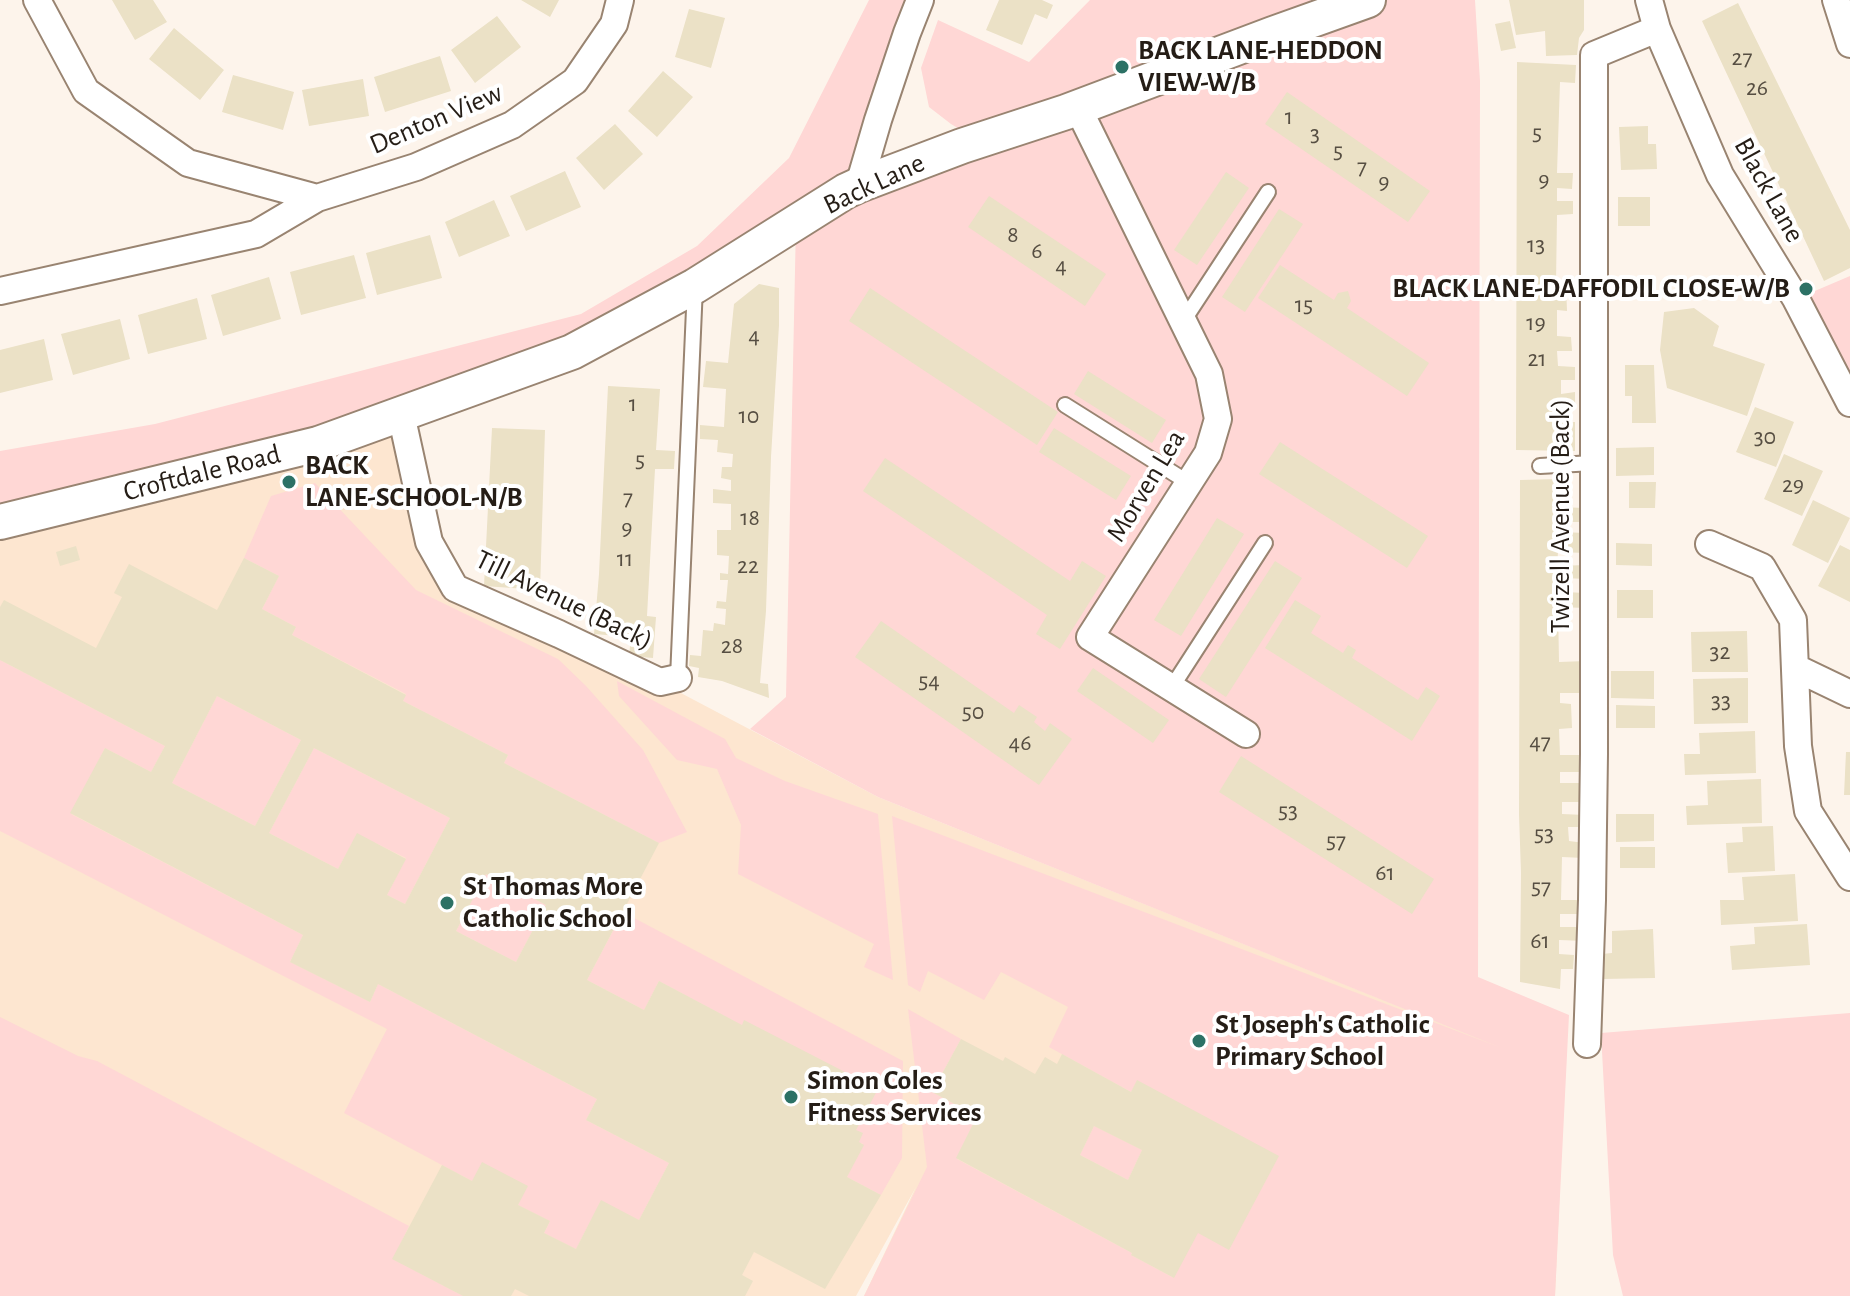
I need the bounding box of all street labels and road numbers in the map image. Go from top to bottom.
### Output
street label: Denton View [365,76,507,162]
street label: Black Lane [1727,132,1811,248]
street label: Back Lane [818,146,930,222]
street label: Twizell Avenue (Back) [1544,399,1578,633]
street label: Morven Lea [1099,424,1193,548]
street label: Croftdale Road [120,437,284,509]
street label: Till Avenue (Back) [470,543,658,657]

